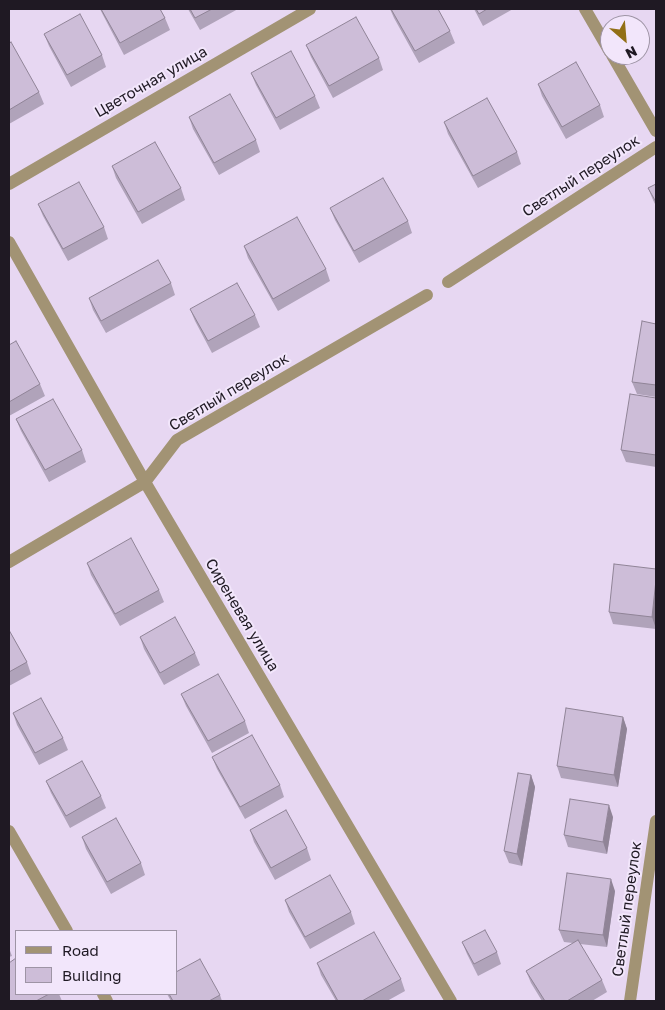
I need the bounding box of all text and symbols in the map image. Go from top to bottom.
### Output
north arrow [600,15,650,65]
street label: Цветочная улица [92,42,210,122]
text: N [623,43,640,63]
street label: Светлый переулок [519,131,643,221]
street label: Светлый переулок [166,349,292,435]
street label: Сиреневая улица [201,555,283,675]
street label: Светлый переулок [609,840,645,978]
legend [15,930,178,995]
text: Road [62,941,99,959]
text: Building [62,966,122,984]

